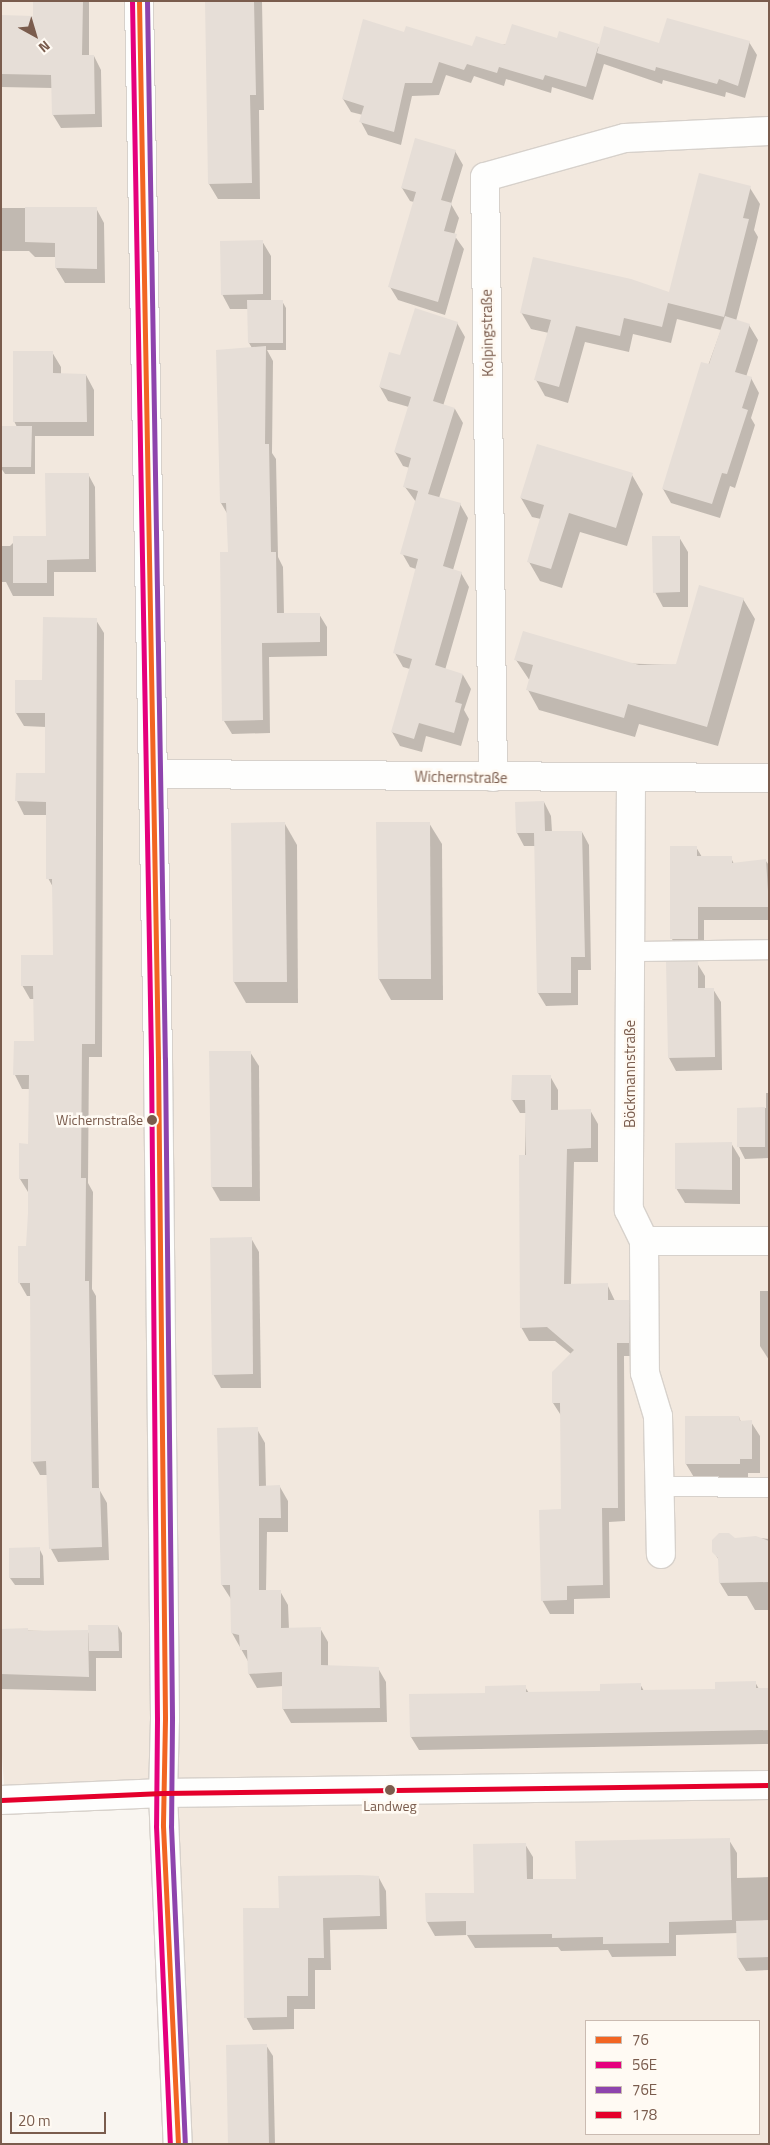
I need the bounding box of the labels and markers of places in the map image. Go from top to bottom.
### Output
place label: Wichernstraße [56,1112,143,1128]
marker: Wichernstraße [147,1115,157,1125]
marker: Landweg [385,1785,395,1795]
place label: Landweg [363,1798,417,1814]

